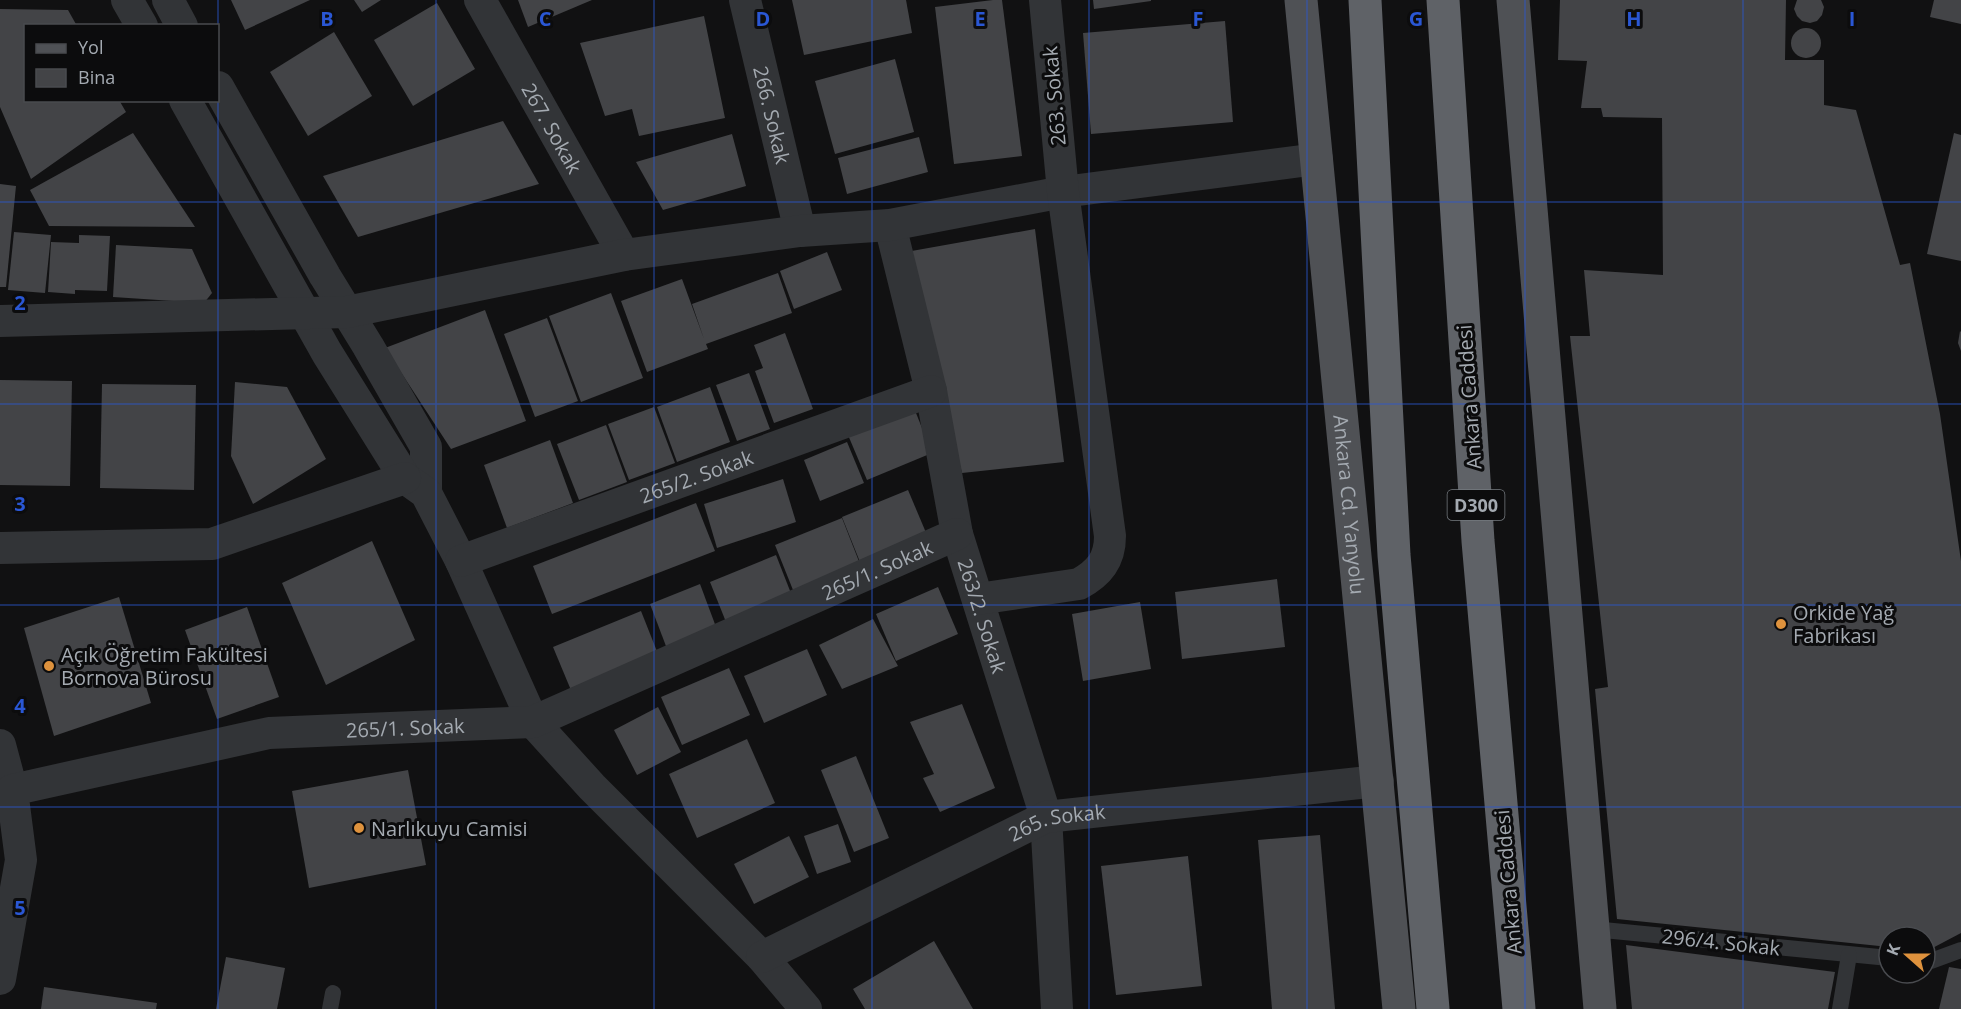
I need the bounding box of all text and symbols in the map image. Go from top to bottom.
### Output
text: B [320,5,334,32]
text: C [539,5,552,32]
text: D [756,5,770,32]
text: E [974,5,986,32]
text: F [1193,5,1203,32]
text: G [1409,5,1423,32]
text: H [1626,5,1642,32]
text: I [1849,5,1855,32]
legend [24,24,219,102]
text: Yol [78,35,103,59]
street label: 263. Sokak [1036,45,1072,147]
street label: 266. Sokak [748,63,797,167]
text: Bina [78,65,115,89]
street label: 267. Sokak [516,78,589,179]
text: 2 [14,289,26,316]
street label: Ankara Caddesi [1450,324,1488,470]
street label: Ankara Cd. Yanyolu [1328,414,1372,596]
street label: 265/2. Sokak [636,443,757,509]
text: 3 [14,490,26,517]
road number: D300 [1448,490,1504,520]
street label: 265/1. Sokak [817,533,937,606]
street label: 263/2. Sokak [952,555,1014,677]
place label: Orkide Yağ Fabrikası [1793,599,1894,649]
marker: Orkide Yağ Fabrikası [1774,617,1788,631]
place label: Açık Öğretim Fakültesi Bornova Bürosu [61,641,268,691]
marker: Açık Öğretim Fakültesi Bornova Bürosu [42,659,56,673]
text: 4 [14,692,26,719]
street label: 265/1. Sokak [345,711,466,743]
street label: 265. Sokak [1004,797,1107,847]
street label: Ankara Caddesi [1488,809,1528,955]
place label: Narlıkuyu Camisi [371,815,528,842]
marker: Narlıkuyu Camisi [352,821,366,835]
text: 5 [14,894,26,921]
street label: 296/4. Sokak [1661,922,1782,962]
north arrow [1877,925,1937,985]
text: K [1881,940,1905,959]

